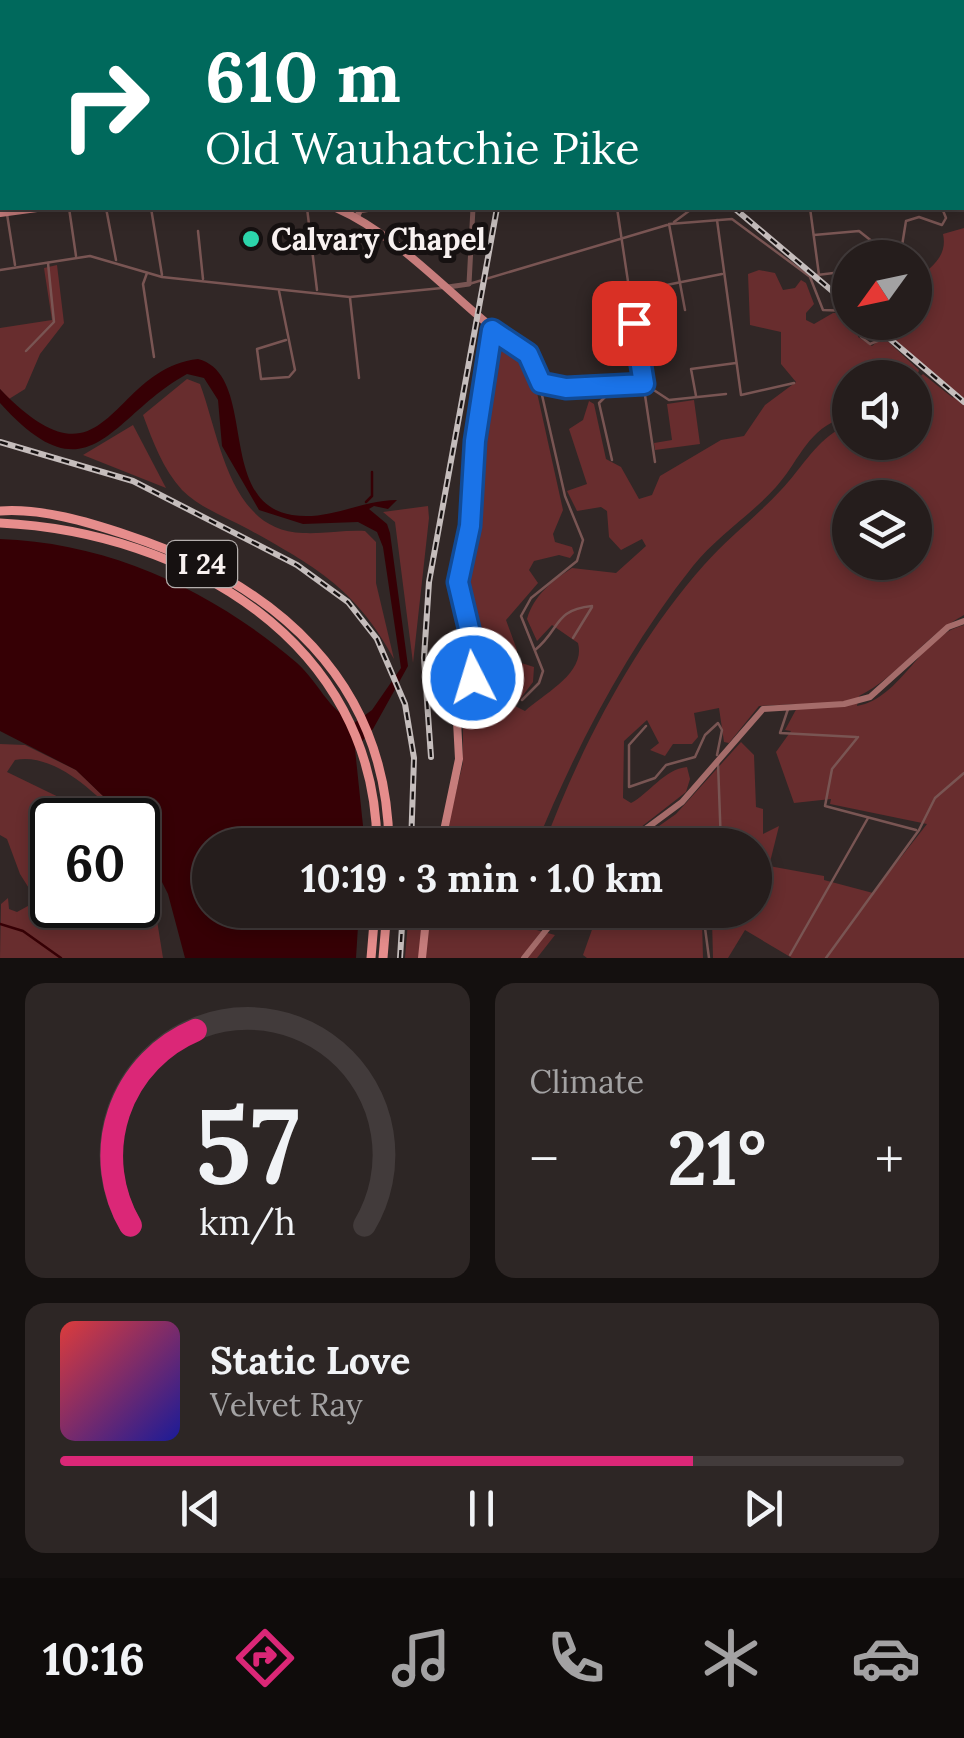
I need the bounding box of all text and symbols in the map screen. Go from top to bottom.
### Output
text: 610 m [205,32,401,121]
icon: right [40,40,170,170]
text: Old Wauhatchie Pike [205,119,640,176]
place label: Calvary Chapel [271,220,486,259]
marker: Calvary Chapel [240,228,262,250]
north arrow [832,240,932,340]
map controls [832,240,932,580]
pin [592,281,677,366]
icon: arrive [607,296,662,351]
button: sound [832,360,932,460]
button: layers [832,480,932,580]
road number: I 24 [167,541,237,587]
position arrow [421,626,525,730]
speed limit sign: 60 [30,798,160,928]
text: 10:19 · 3 min · 1.0 km [301,854,663,902]
text: Climate [530,1061,644,1102]
text: 57 [195,1078,300,1211]
text: 21° [667,1110,766,1206]
text: − [530,1124,559,1194]
text: + [875,1124,904,1194]
text: km/h [199,1199,296,1245]
text: Static Love [210,1336,410,1384]
text: Velvet Ray [210,1384,363,1425]
icon: previous [173,1481,228,1536]
icon: pause [454,1481,509,1536]
icon: next [736,1481,791,1536]
icon: directions [230,1623,300,1693]
icon: music [386,1623,456,1693]
icon: phone [541,1623,611,1693]
icon: climate [696,1623,766,1693]
icon: car [851,1623,921,1693]
text: 10:16 [43,1630,145,1687]

